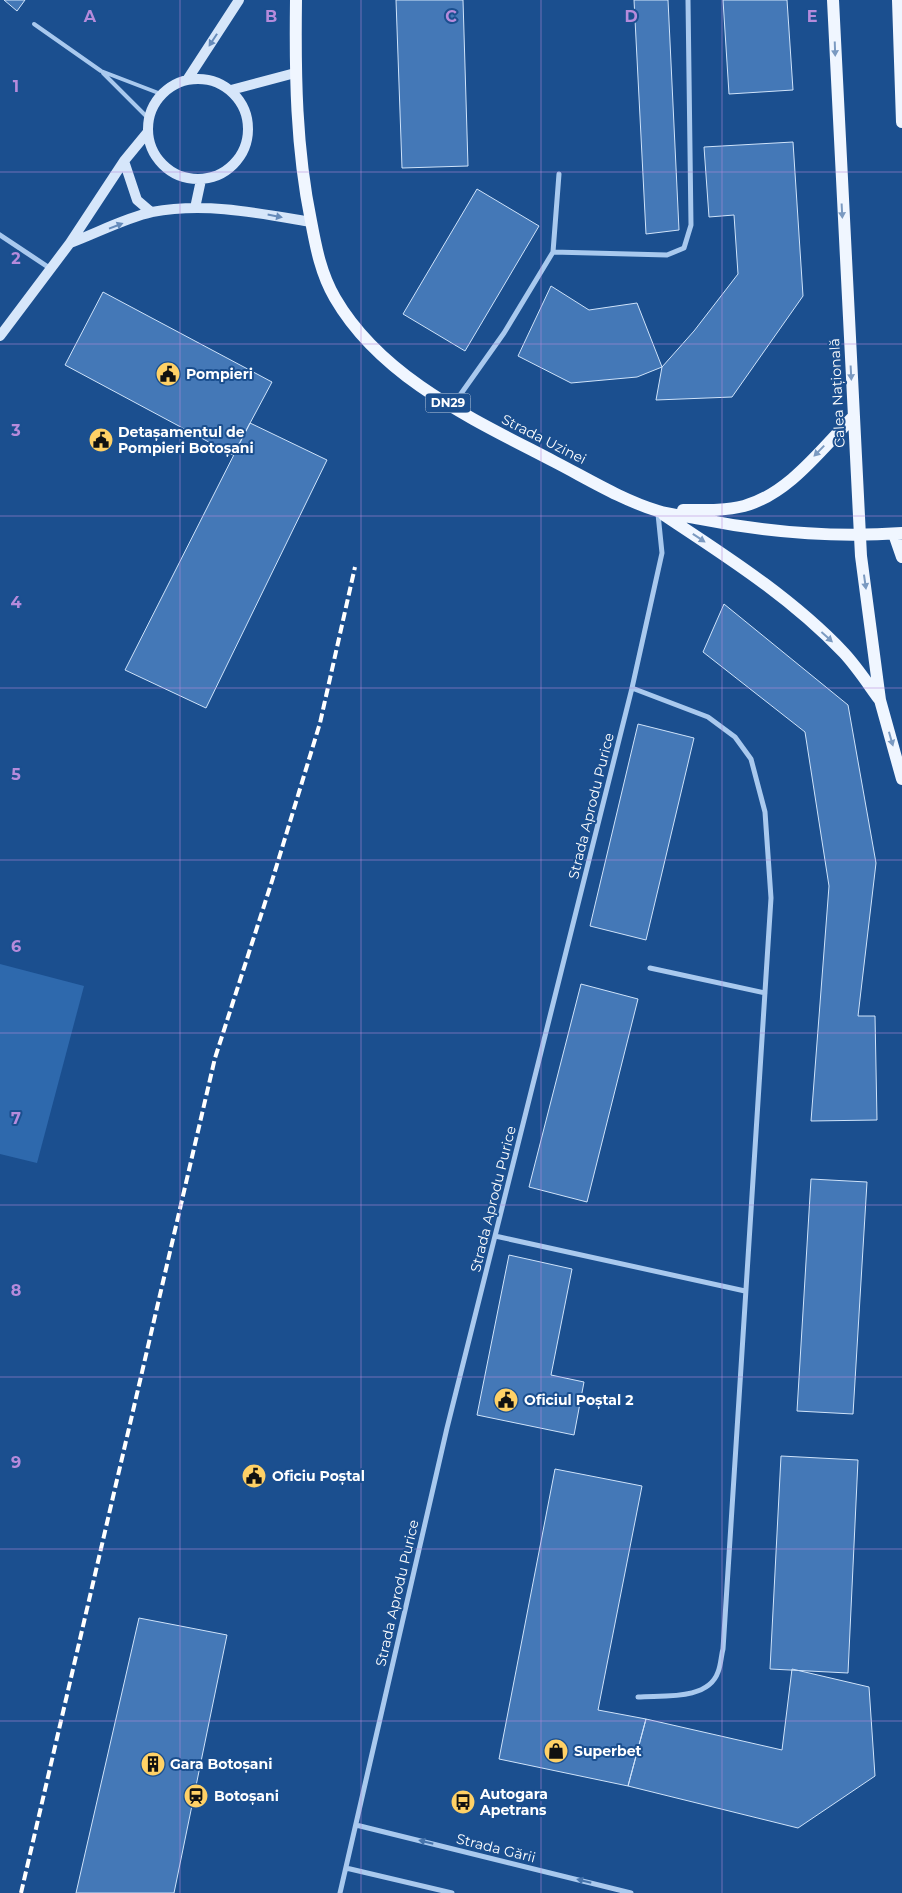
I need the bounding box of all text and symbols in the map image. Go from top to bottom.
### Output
text: A [83,7,97,26]
text: B [265,7,277,26]
text: C [445,7,457,26]
text: D [624,7,638,26]
text: E [807,7,817,26]
one-way arrow [208,33,218,47]
one-way arrow [831,41,839,57]
text: 1 [13,77,19,96]
one-way arrow [839,203,847,219]
one-way arrow [267,212,283,220]
one-way arrow [109,221,123,229]
text: 2 [11,249,21,268]
street label: Calea Națională [825,338,850,448]
public building icon: Pompieri [155,361,181,387]
place label: Pompieri [186,365,253,383]
one-way arrow [848,366,856,382]
road number: DN29 [426,393,470,412]
street label: Strada Uzinei [499,410,589,468]
text: 3 [10,421,21,440]
place label: Detașamentul de Pompieri Botoșani [118,423,254,458]
public building icon: Detașamentul de Pompieri Botoșani [88,427,114,453]
one-way arrow [814,445,826,457]
one-way arrow [692,533,705,543]
one-way arrow [862,574,870,590]
text: 4 [10,593,22,612]
one-way arrow [820,632,833,643]
street label: Strada Aprodu Purice [564,731,618,881]
one-way arrow [887,732,895,747]
text: 5 [11,765,21,784]
text: 6 [11,937,21,956]
text: 7 [11,1109,21,1128]
street label: Strada Aprodu Purice [466,1124,520,1274]
text: 8 [11,1281,21,1300]
public building icon: Oficiul Poștal 2 [493,1387,519,1413]
place label: Oficiul Poștal 2 [524,1391,633,1410]
text: 9 [11,1453,21,1472]
public building icon: Oficiu Poștal [241,1463,267,1489]
place label: Oficiu Poștal [272,1467,365,1486]
street label: Strada Aprodu Purice [371,1518,423,1668]
shop icon: Superbet [543,1738,569,1764]
place label: Superbet [574,1742,642,1760]
building icon: Gara Botoșani [140,1751,166,1777]
place label: Gara Botoșani [170,1755,272,1774]
station icon: Botoșani [183,1783,209,1809]
place label: Autogara Apetrans [479,1785,548,1819]
place label: Botoșani [214,1787,279,1806]
bus stop icon: Autogara Apetrans [450,1789,476,1815]
street label: Strada Gării [454,1829,538,1867]
one-way arrow [418,1838,433,1846]
one-way arrow [576,1877,591,1885]

